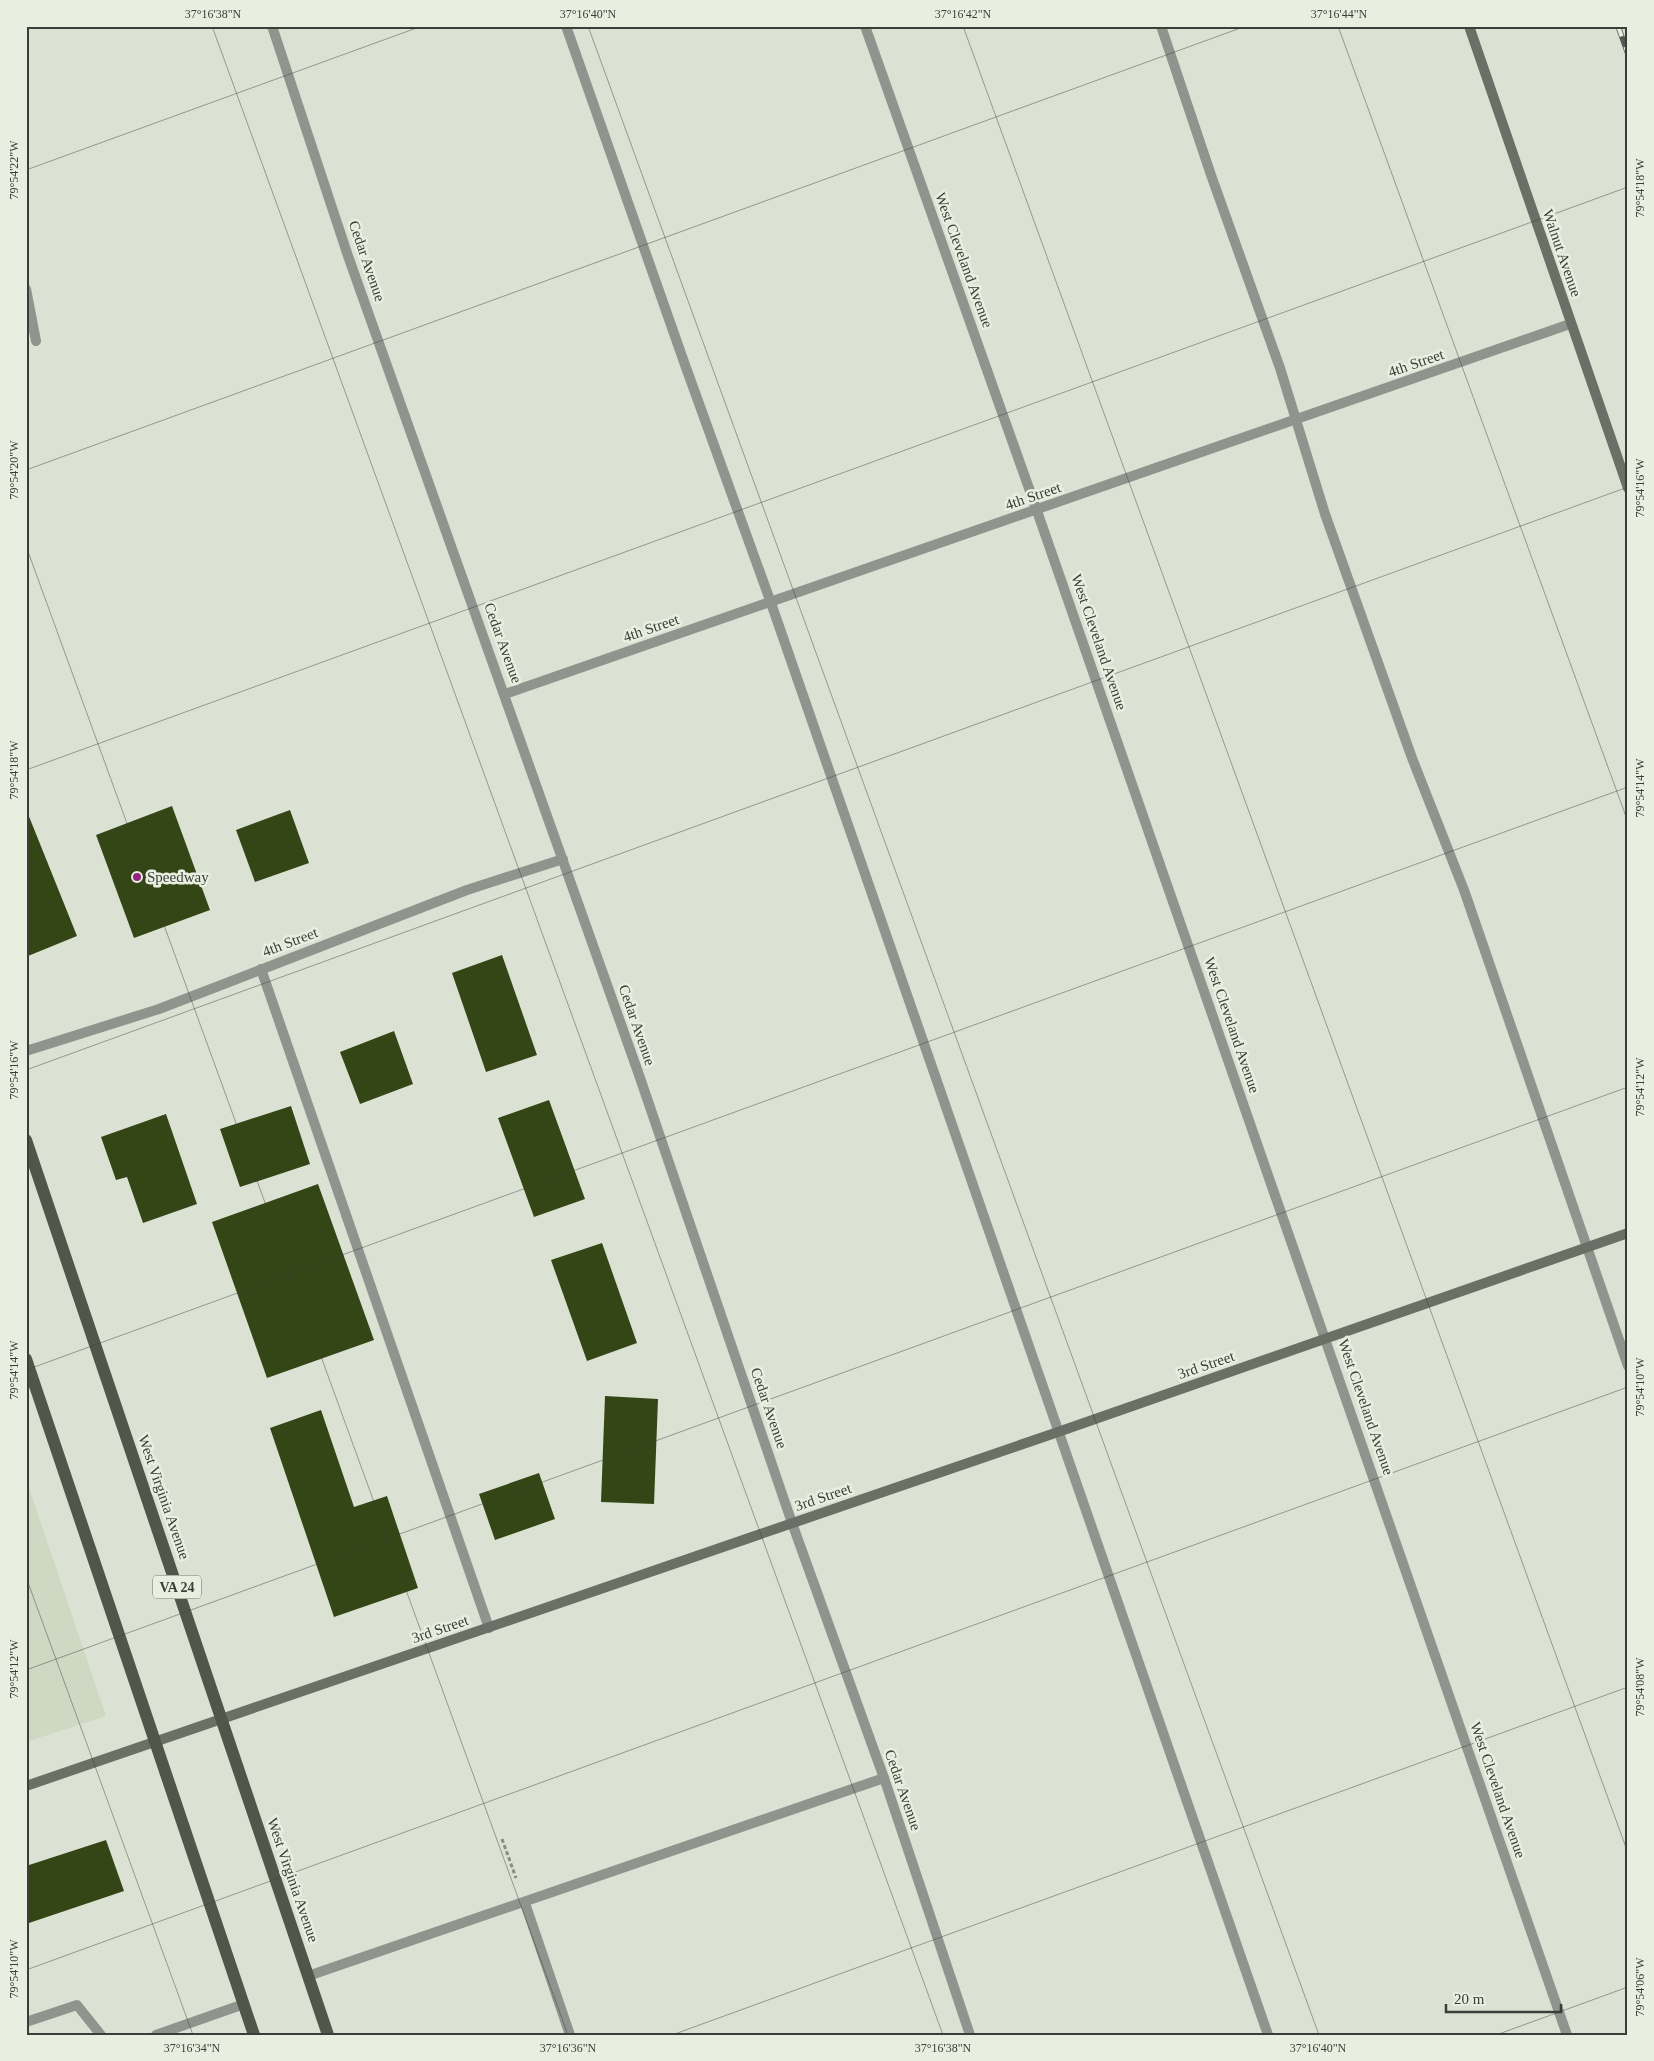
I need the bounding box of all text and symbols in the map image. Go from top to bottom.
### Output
text: 37°16'38"N [185,7,242,21]
text: 37°16'40"N [560,7,617,21]
text: 37°16'42"N [935,7,992,21]
text: 37°16'44"N [1311,7,1368,21]
text: 79°54'22"W [7,140,21,200]
text: 79°54'18"W [1633,158,1647,218]
street label: West Cleveland Avenue [932,190,996,330]
street label: Walnut Avenue [1540,207,1585,299]
street label: Cedar Avenue [346,219,388,304]
street label: 4th Street [1386,346,1447,380]
text: 79°54'20"W [7,440,21,500]
text: 79°54'16"W [1633,458,1647,518]
street label: 4th Street [1003,479,1064,513]
street label: West Cleveland Avenue [1068,572,1130,712]
street label: Cedar Avenue [481,601,525,686]
street label: 4th Street [621,611,682,645]
text: 79°54'18"W [7,740,21,800]
text: 79°54'14"W [1633,758,1647,818]
place label: Speedway [147,869,209,885]
marker: Speedway [131,871,143,883]
street label: 4th Street [260,924,321,960]
street label: West Cleveland Avenue [1201,955,1263,1095]
street label: Cedar Avenue [616,983,658,1068]
text: 79°54'16"W [7,1040,21,1100]
text: 79°54'12"W [1633,1057,1647,1117]
street label: West Cleveland Avenue [1335,1337,1397,1477]
text: 79°54'14"W [7,1340,21,1400]
street label: 3rd Street [1176,1348,1237,1382]
text: 79°54'10"W [1633,1357,1647,1417]
street label: Cedar Avenue [748,1366,790,1451]
street label: West Virginia Avenue [135,1433,193,1562]
street label: 3rd Street [793,1480,854,1514]
road number: VA 24 [153,1575,201,1598]
street label: 3rd Street [410,1612,471,1646]
text: 79°54'12"W [7,1639,21,1699]
text: 79°54'08"W [1633,1657,1647,1717]
street label: West Cleveland Avenue [1467,1720,1529,1860]
street label: Cedar Avenue [882,1748,924,1833]
street label: West Virginia Avenue [264,1816,322,1945]
text: 79°54'10"W [7,1939,21,1999]
text: 79°54'06"W [1633,1957,1647,2017]
scale bar [1446,1981,1562,2013]
text: 20 m [1454,1991,1485,2007]
text: 37°16'34"N [164,2041,221,2055]
text: 37°16'36"N [540,2041,597,2055]
text: 37°16'38"N [915,2041,972,2055]
text: 37°16'40"N [1290,2041,1347,2055]

